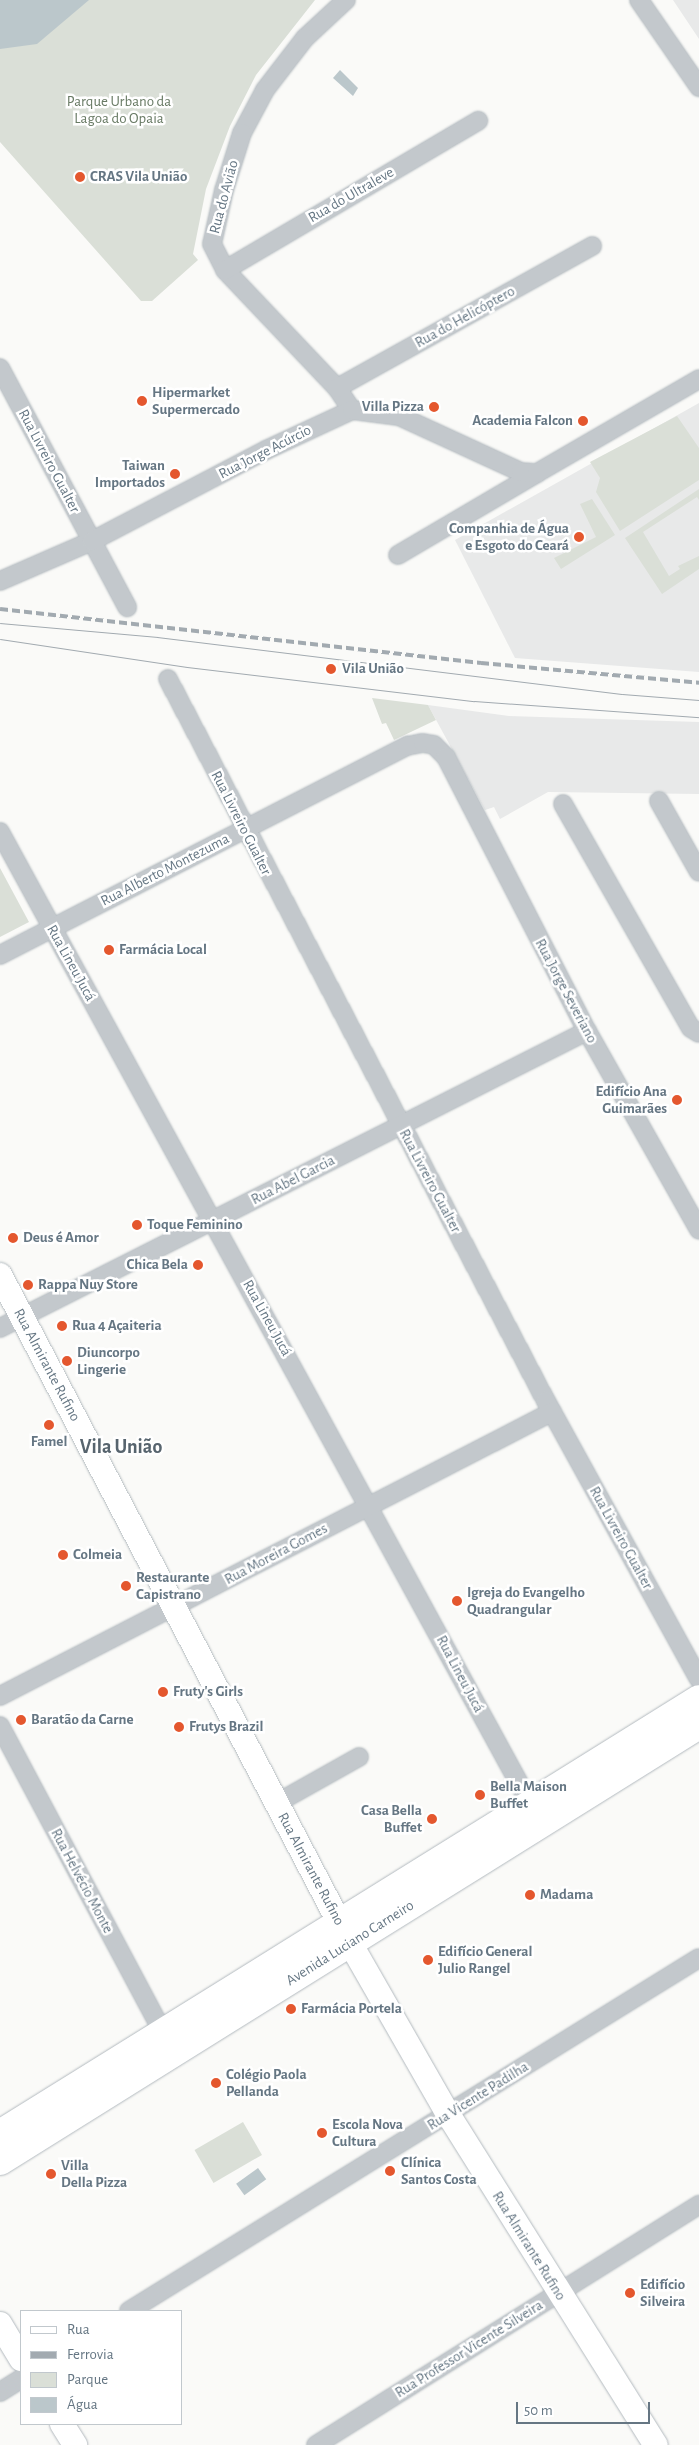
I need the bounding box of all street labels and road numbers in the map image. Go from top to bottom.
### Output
street label: Rua do Avião [206,158,242,236]
street label: Rua do Ultraleve [305,163,397,227]
street label: Rua do Helicóptero [412,282,518,352]
street label: Rua Livreiro Gualter [14,406,84,516]
street label: Rua Jorge Acúrcio [216,421,314,483]
street label: Rua Livreiro Gualter [207,768,275,878]
street label: Rua Alberto Montezuma [98,830,232,910]
street label: Rua Lineu Jucá [43,922,99,1004]
street label: Rua Jorge Severiano [531,936,601,1046]
street label: Rua Livreiro Gualter [395,1126,465,1236]
street label: Rua Abel Garcia [248,1151,338,1209]
street label: Rua Lineu Jucá [239,1277,295,1359]
street label: Rua Almirante Rufino [10,1305,84,1425]
street label: Rua Livreiro Gualter [585,1484,657,1592]
street label: Rua Moreira Gomes [222,1519,330,1589]
street label: Rua Lineu Jucá [432,1633,488,1715]
street label: Rua Almirante Rufino [274,1809,348,1929]
street label: Rua Helvécio Monte [47,1826,117,1936]
street label: Avenida Luciano Carneiro [283,1896,417,1990]
street label: Rua Vicente Padilha [424,2058,532,2134]
street label: Rua Almirante Rufino [488,2188,570,2304]
street label: Rua Professor Vicente Silveira [392,2296,546,2402]

